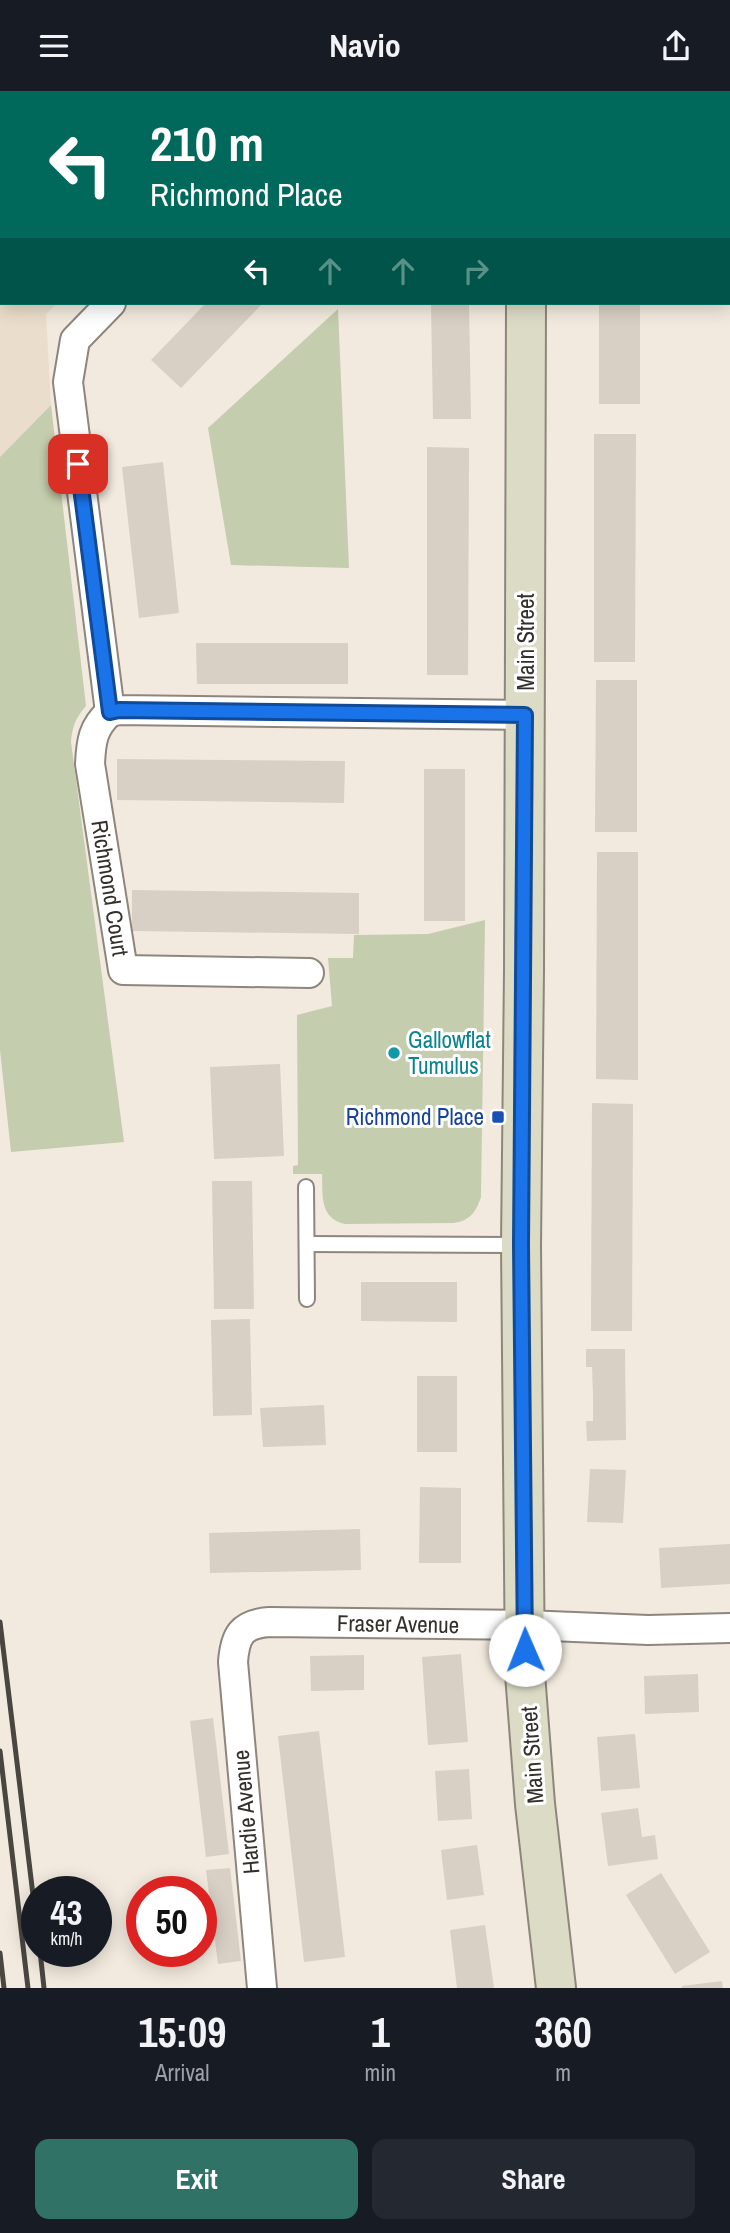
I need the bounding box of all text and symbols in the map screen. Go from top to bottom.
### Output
text: Navio [329,24,401,67]
icon: menu [35,27,73,65]
icon: share [657,27,695,65]
text: 210 m [150,110,264,176]
icon: left [35,119,126,210]
text: Richmond Place [150,173,343,216]
icon: left [238,252,276,290]
icon: ahead [311,252,349,290]
icon: ahead [384,252,422,290]
icon: right [457,252,495,290]
pin [48,434,108,494]
icon: arrive [59,445,97,483]
street label: Main Street [510,593,541,691]
street label: Richmond Court [84,818,137,958]
place label: Gallowflat Tumulus [408,1024,491,1081]
marker: Gallowflat Tumulus [386,1045,402,1061]
place label: Richmond Place [346,1101,484,1132]
marker: Richmond Place [490,1109,506,1125]
street label: Fraser Avenue [337,1607,459,1640]
position arrow [488,1613,562,1687]
street label: Main Street [513,1705,550,1805]
street label: Hardie Avenue [225,1749,266,1875]
speed limit sign: 50 [126,1876,217,1967]
text: 43 [51,1889,82,1936]
text: km/h [51,1926,83,1951]
text: 15:09 [138,2004,226,2060]
text: 1 [371,2004,390,2060]
text: 360 [534,2004,592,2060]
text: Arrival [155,2057,210,2088]
text: min [365,2057,396,2088]
text: m [555,2057,571,2088]
button: Exit [35,2139,358,2219]
button: Share [372,2139,695,2219]

